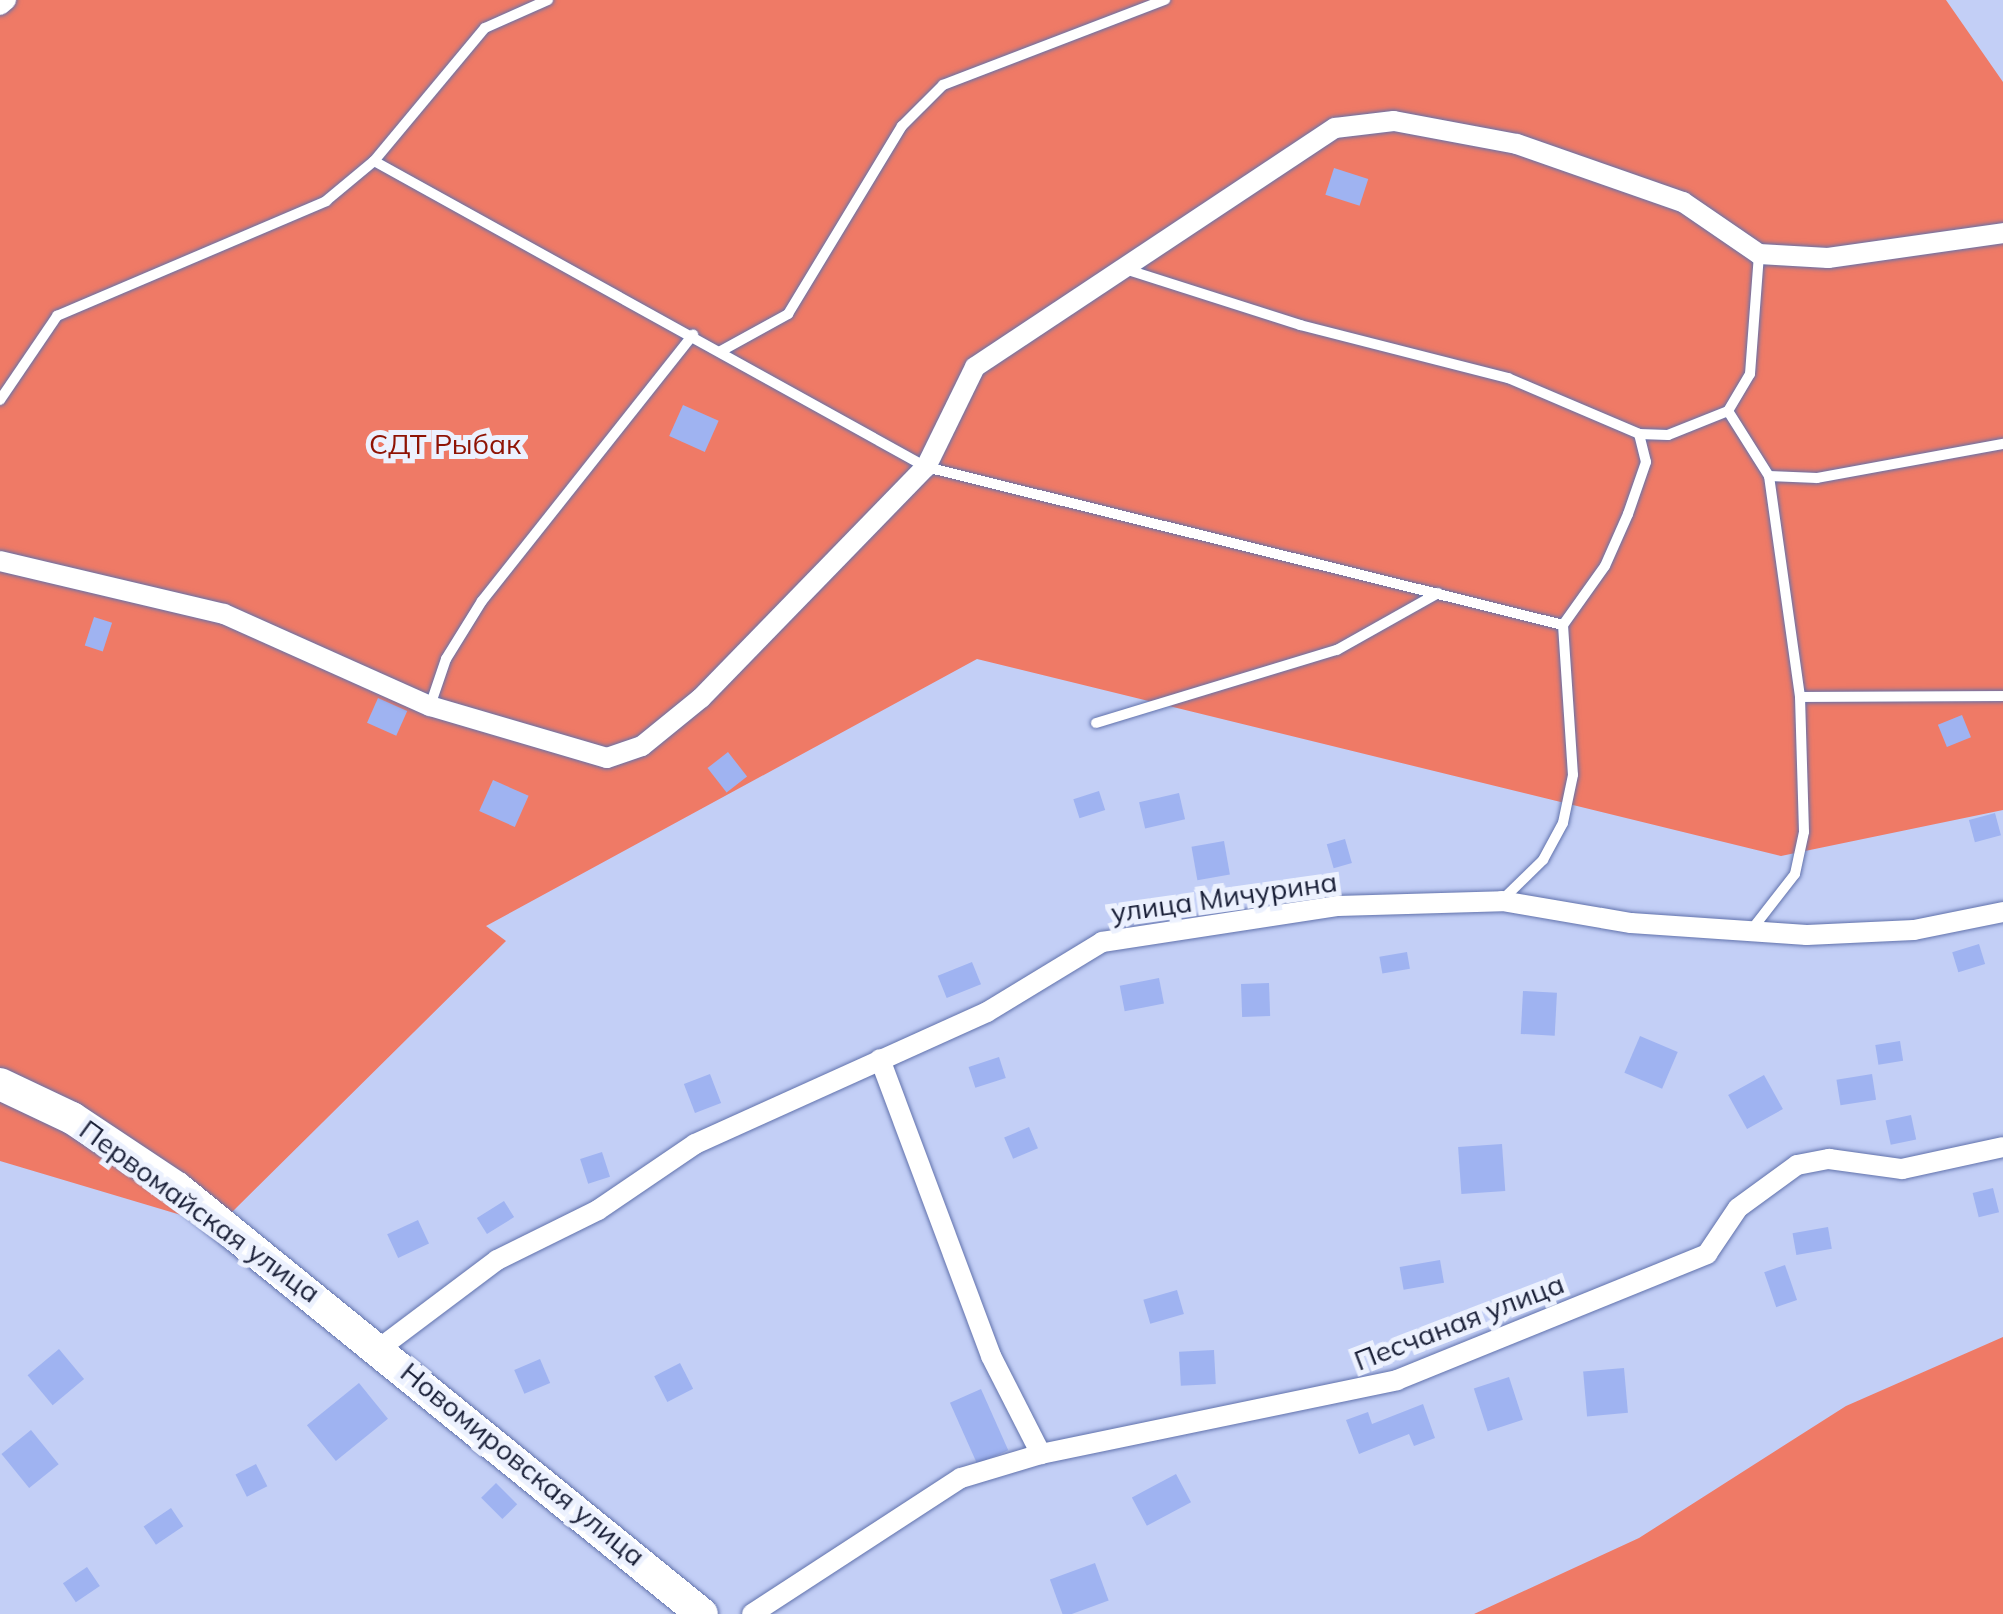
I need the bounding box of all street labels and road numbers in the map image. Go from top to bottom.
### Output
street label: улица Мичурина [1109,864,1339,930]
street label: Первомайская улица [73,1112,327,1310]
street label: Песчаная улица [1349,1267,1569,1377]
street label: Новомировская улица [394,1355,652,1573]

